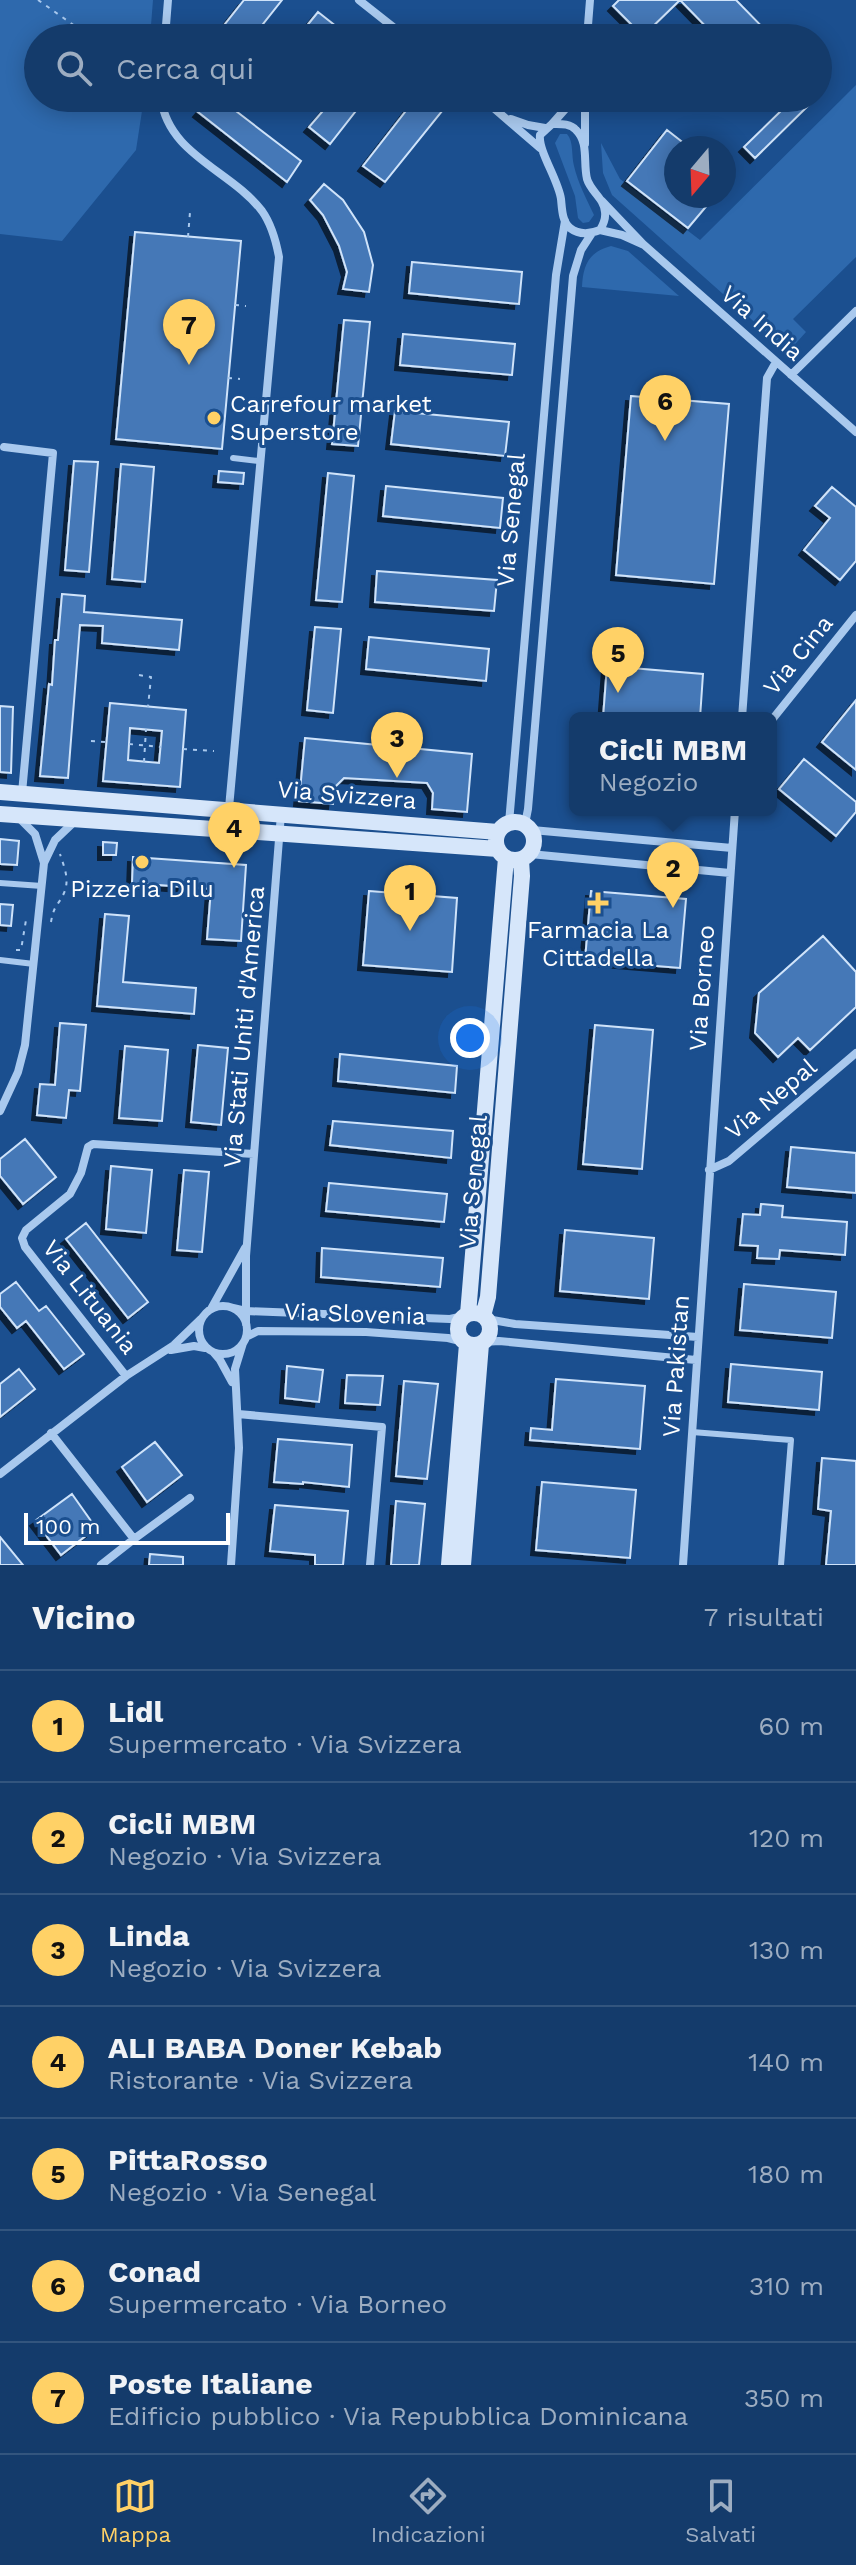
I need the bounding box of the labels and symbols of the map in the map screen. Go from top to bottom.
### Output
north arrow [664,136,736,208]
street label: Via India [715,280,809,366]
pin: 7 [163,299,215,365]
pin: 6 [639,375,691,441]
place label: Carrefour market Superstore [230,390,432,446]
marker: Carrefour market Superstore [205,409,223,427]
street label: Via Senegal [491,451,531,588]
street label: Via Cina [757,609,839,701]
pin: 5 [592,627,644,693]
pin: 3 [371,712,423,778]
street label: Via Svizzera [276,775,418,815]
pin: 4 [208,802,260,868]
pin: 2 [647,842,699,908]
marker: Pizzeria Dilu [133,853,151,871]
pin: 1 [384,865,436,931]
place label: Pizzeria Dilu [70,875,214,903]
street label: Via Stati Uniti d'America [218,885,270,1169]
marker: Farmacia La Cittadella [589,894,607,912]
place label: Farmacia La Cittadella [527,916,669,972]
street label: Via Borneo [684,924,720,1052]
your location [450,1018,490,1058]
street label: Via Nepal [720,1052,823,1145]
street label: Via Senegal [453,1113,493,1250]
street label: Via Lituania [37,1234,143,1360]
street label: Via Pakistan [657,1294,695,1438]
street label: Via Slovenia [284,1298,426,1330]
scale bar [24,1509,230,1545]

